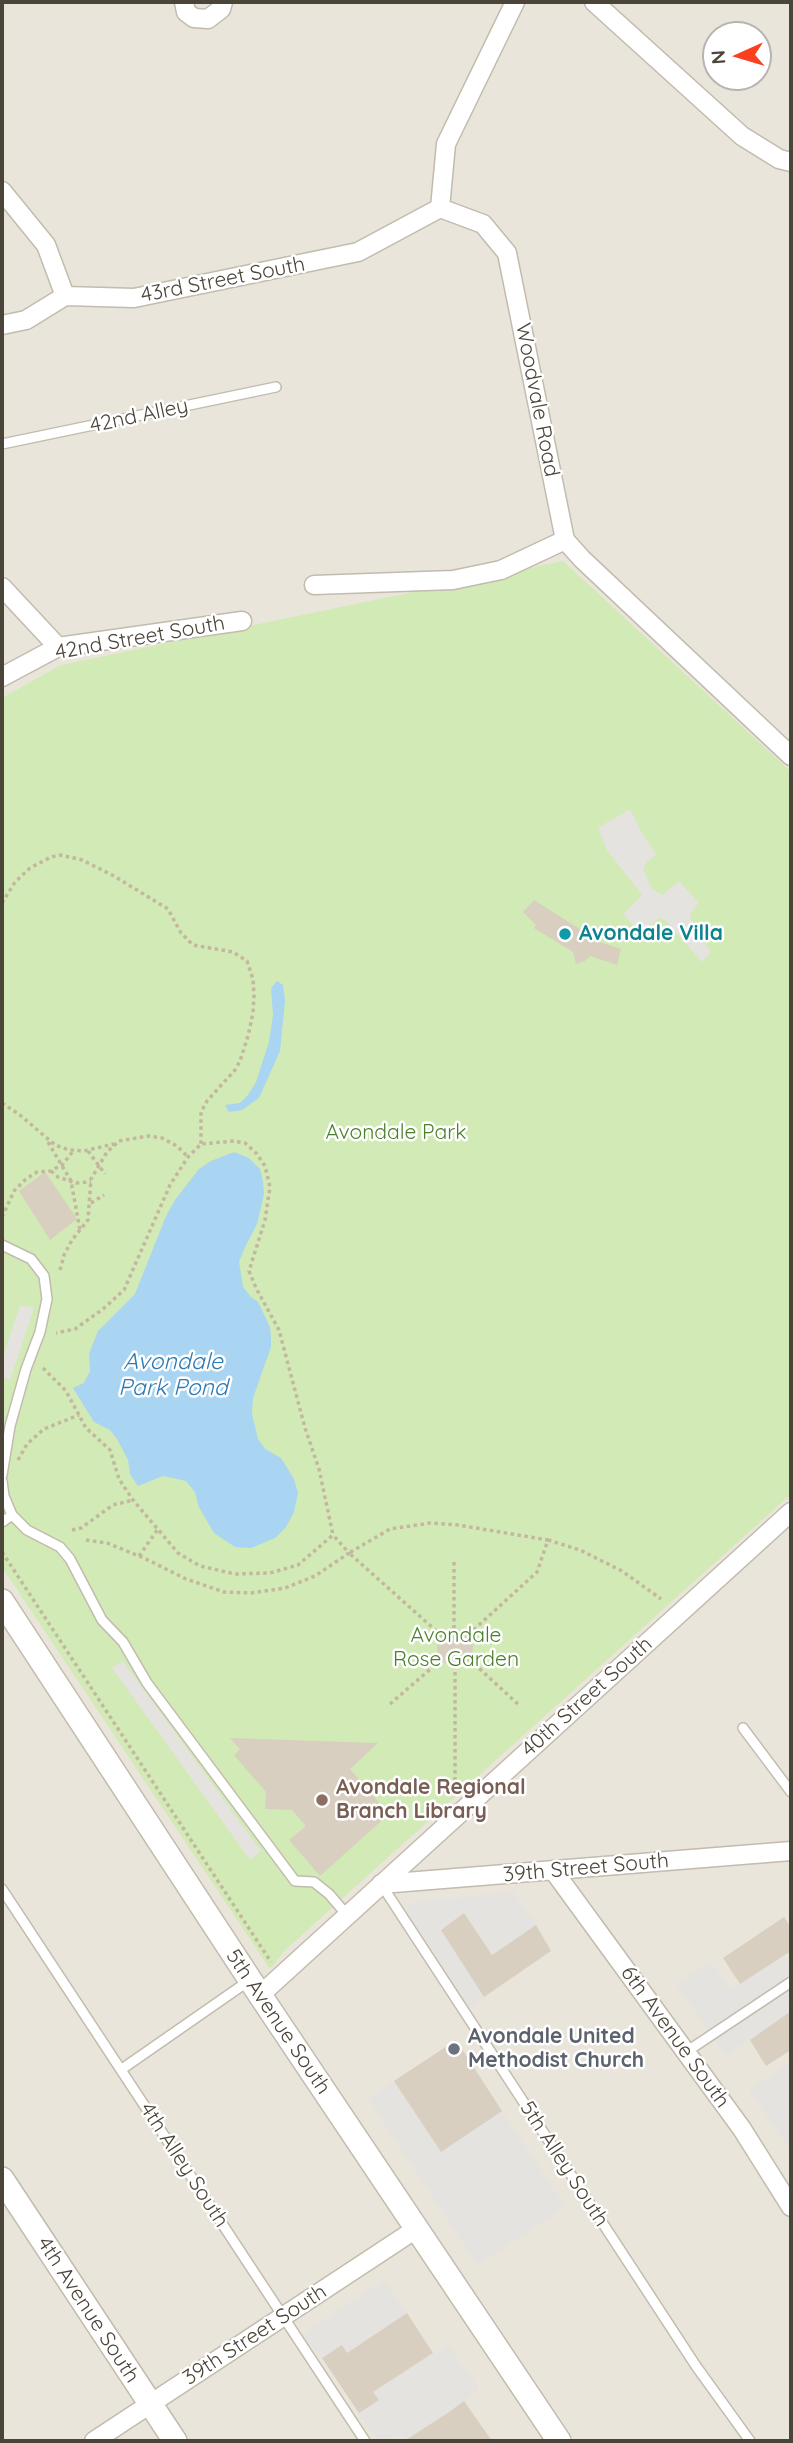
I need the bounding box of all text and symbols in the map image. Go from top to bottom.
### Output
north arrow [702,21,772,91]
text: N [706,50,731,65]
street label: 43rd Street South [139,252,307,308]
street label: Woodvale Road [510,321,564,479]
street label: 42nd Alley [87,393,191,439]
street label: 42nd Street South [53,611,227,665]
place label: Avondale Villa [579,921,723,947]
marker: Avondale Villa [557,926,573,942]
park label: Avondale Park [326,1120,466,1146]
water label: Avondale Park Pond [118,1348,228,1402]
park label: Avondale Rose Garden [393,1623,519,1673]
street label: 40th Street South [517,1632,657,1762]
place label: Avondale Regional Branch Library [336,1775,526,1825]
marker: Avondale Regional Branch Library [314,1792,330,1808]
street label: 39th Street South [502,1848,670,1888]
street label: 5th Avenue South [220,1945,336,2099]
street label: 6th Avenue South [615,1961,735,2113]
place label: Avondale United Methodist Church [468,2024,644,2074]
marker: Avondale United Methodist Church [446,2041,462,2057]
street label: 5th Alley South [514,2097,614,2231]
street label: 4th Alley South [134,2098,234,2232]
street label: 4th Avenue South [31,2232,145,2388]
street label: 39th Street South [178,2279,332,2391]

